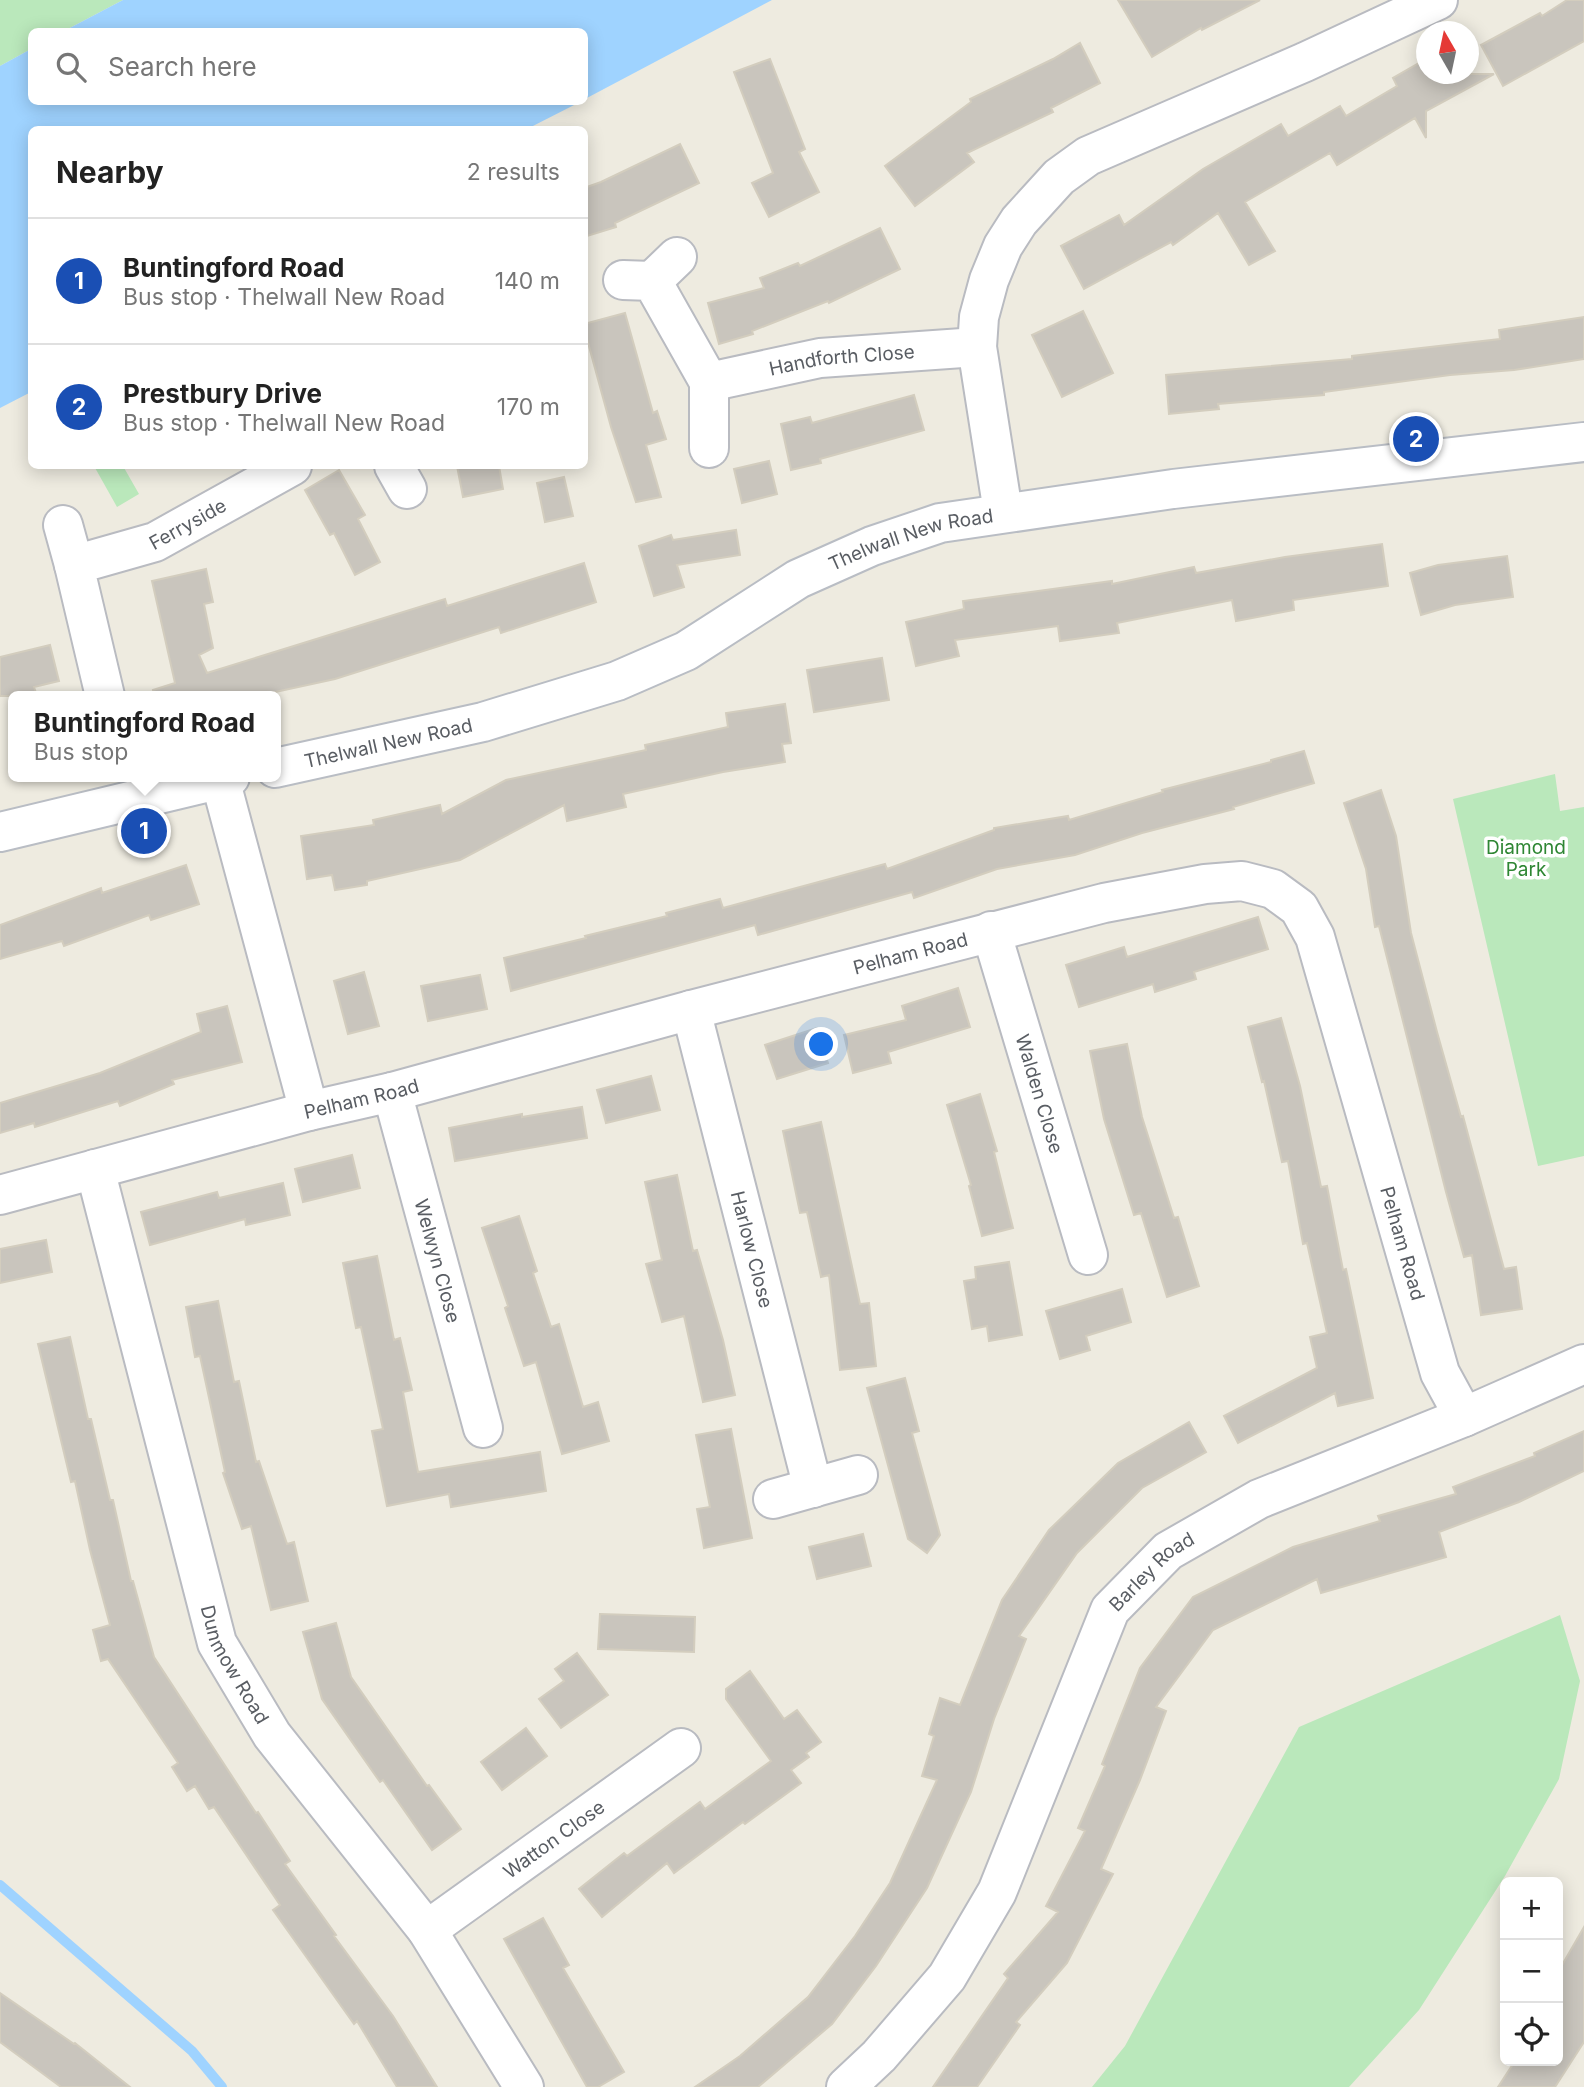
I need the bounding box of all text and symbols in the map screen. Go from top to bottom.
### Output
north arrow [1416,21,1479,84]
search box [28,28,588,105]
icon: search [52,48,90,86]
text: Search here [108,51,257,82]
text: Nearby [56,154,164,190]
text: 2 results [467,158,560,186]
text: Buntingford Road [123,252,344,283]
text: 1 [74,267,84,295]
text: 140 m [495,267,560,295]
text: Bus stop · Thelwall New Road [123,283,445,311]
street label: Handforth Close [767,340,915,380]
text: Prestbury Drive [123,378,322,409]
text: 2 [72,393,86,421]
text: 170 m [497,393,560,421]
text: Bus stop · Thelwall New Road [123,409,445,437]
pin: 2 [1393,413,1439,465]
street label: Ferryside [145,493,230,555]
street label: Thelwall New Road [825,504,995,575]
popup [8,691,281,782]
text: Buntingford Road [34,707,255,738]
street label: Thelwall New Road [302,713,475,773]
text: Bus stop [34,738,128,766]
pin: 1 [121,805,167,857]
park label: Diamond Park [1486,836,1566,881]
street label: Pelham Road [851,927,970,979]
your location [804,1027,838,1061]
street label: Walden Close [1011,1031,1068,1156]
street label: Pelham Road [302,1074,421,1123]
street label: Pelham Road [1376,1184,1430,1303]
street label: Harlow Close [726,1188,778,1310]
street label: Welwyn Close [410,1196,465,1325]
street label: Barley Road [1104,1527,1198,1616]
street label: Dunmow Road [196,1603,274,1728]
street label: Watton Close [499,1795,609,1883]
map controls [1500,1877,1563,2066]
button: + [1500,1877,1563,1940]
button: − [1500,1940,1563,2003]
button: locate [1500,2003,1563,2066]

